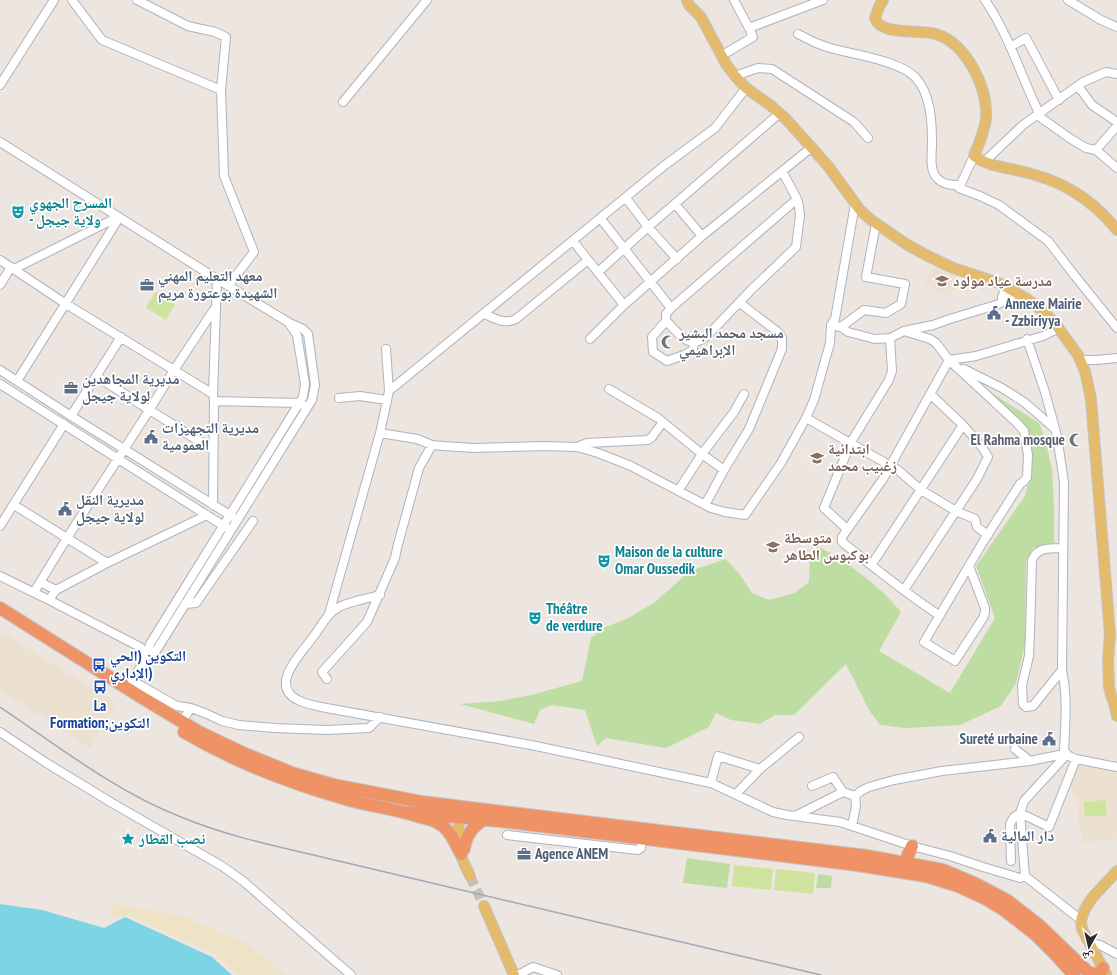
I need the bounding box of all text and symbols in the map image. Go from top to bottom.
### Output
place label: المسرح الجهوي - ولاية جيجل [29,193,112,229]
theatre icon: المسرح الجهوي - ولاية جيجل [10,204,26,220]
place label: معهد التعليم المهني الشهيدة بوعتورة مريم [158,266,278,303]
place label: مدرسة عياد مولود [953,271,1052,290]
school or university icon: مدرسة عياد مولود [934,273,950,289]
office icon: معهد التعليم المهني الشهيدة بوعتورة مريم [139,277,155,293]
place label: Annexe Mairie - Zzbiriyya [1004,294,1082,330]
public building icon: Annexe Mairie - Zzbiriyya [986,305,1002,321]
place label: مسجد محمد البشير الإبراهيمي [678,323,784,362]
mosque icon: مسجد محمد البشير الإبراهيمي [660,334,676,350]
place label: مديرية المجاهدين لولاية جيجل [82,369,180,405]
office icon: مديرية المجاهدين لولاية جيجل [63,380,79,396]
place label: مديرية التجهيزات العمومية [162,418,259,454]
public building icon: مديرية التجهيزات العمومية [143,429,159,445]
place label: El Rahma mosque [971,430,1065,449]
mosque icon: El Rahma mosque [1068,432,1084,448]
place label: ابتدائية زغبيب محمد [828,439,897,475]
school or university icon: ابتدائية زغبيب محمد [809,450,825,466]
place label: مديرية النقل لولاية جيجل [76,490,144,526]
public building icon: مديرية النقل لولاية جيجل [57,501,73,517]
place label: متوسطة بوكبوس الطاهر [783,528,869,564]
school or university icon: متوسطة بوكبوس الطاهر [765,539,781,555]
place label: Maison de la culture Omar Oussedik [615,542,723,578]
theatre icon: Maison de la culture Omar Oussedik [596,553,612,569]
place label: Théâtre de verdure [546,599,603,635]
theatre icon: Théâtre de verdure [527,610,543,626]
place label: التكوين (الحي الإداري) [110,646,186,685]
bus stop icon: التكوين (الحي الإداري) [91,657,107,673]
bus stop icon: La Formation;التكوين [92,679,108,695]
place label: La Formation;التكوين [50,696,150,732]
place label: Sureté urbaine [960,729,1038,748]
public building icon: Sureté urbaine [1041,731,1057,747]
place label: دار المالية [1001,826,1054,845]
public building icon: دار المالية [982,828,998,844]
place label: نصب القطار [138,829,205,848]
place icon: نصب القطار [120,831,136,847]
place label: Agence ANEM [534,844,608,863]
office icon: Agence ANEM [516,846,532,862]
north arrow [1069,927,1109,967]
text: ش [1081,948,1095,965]

